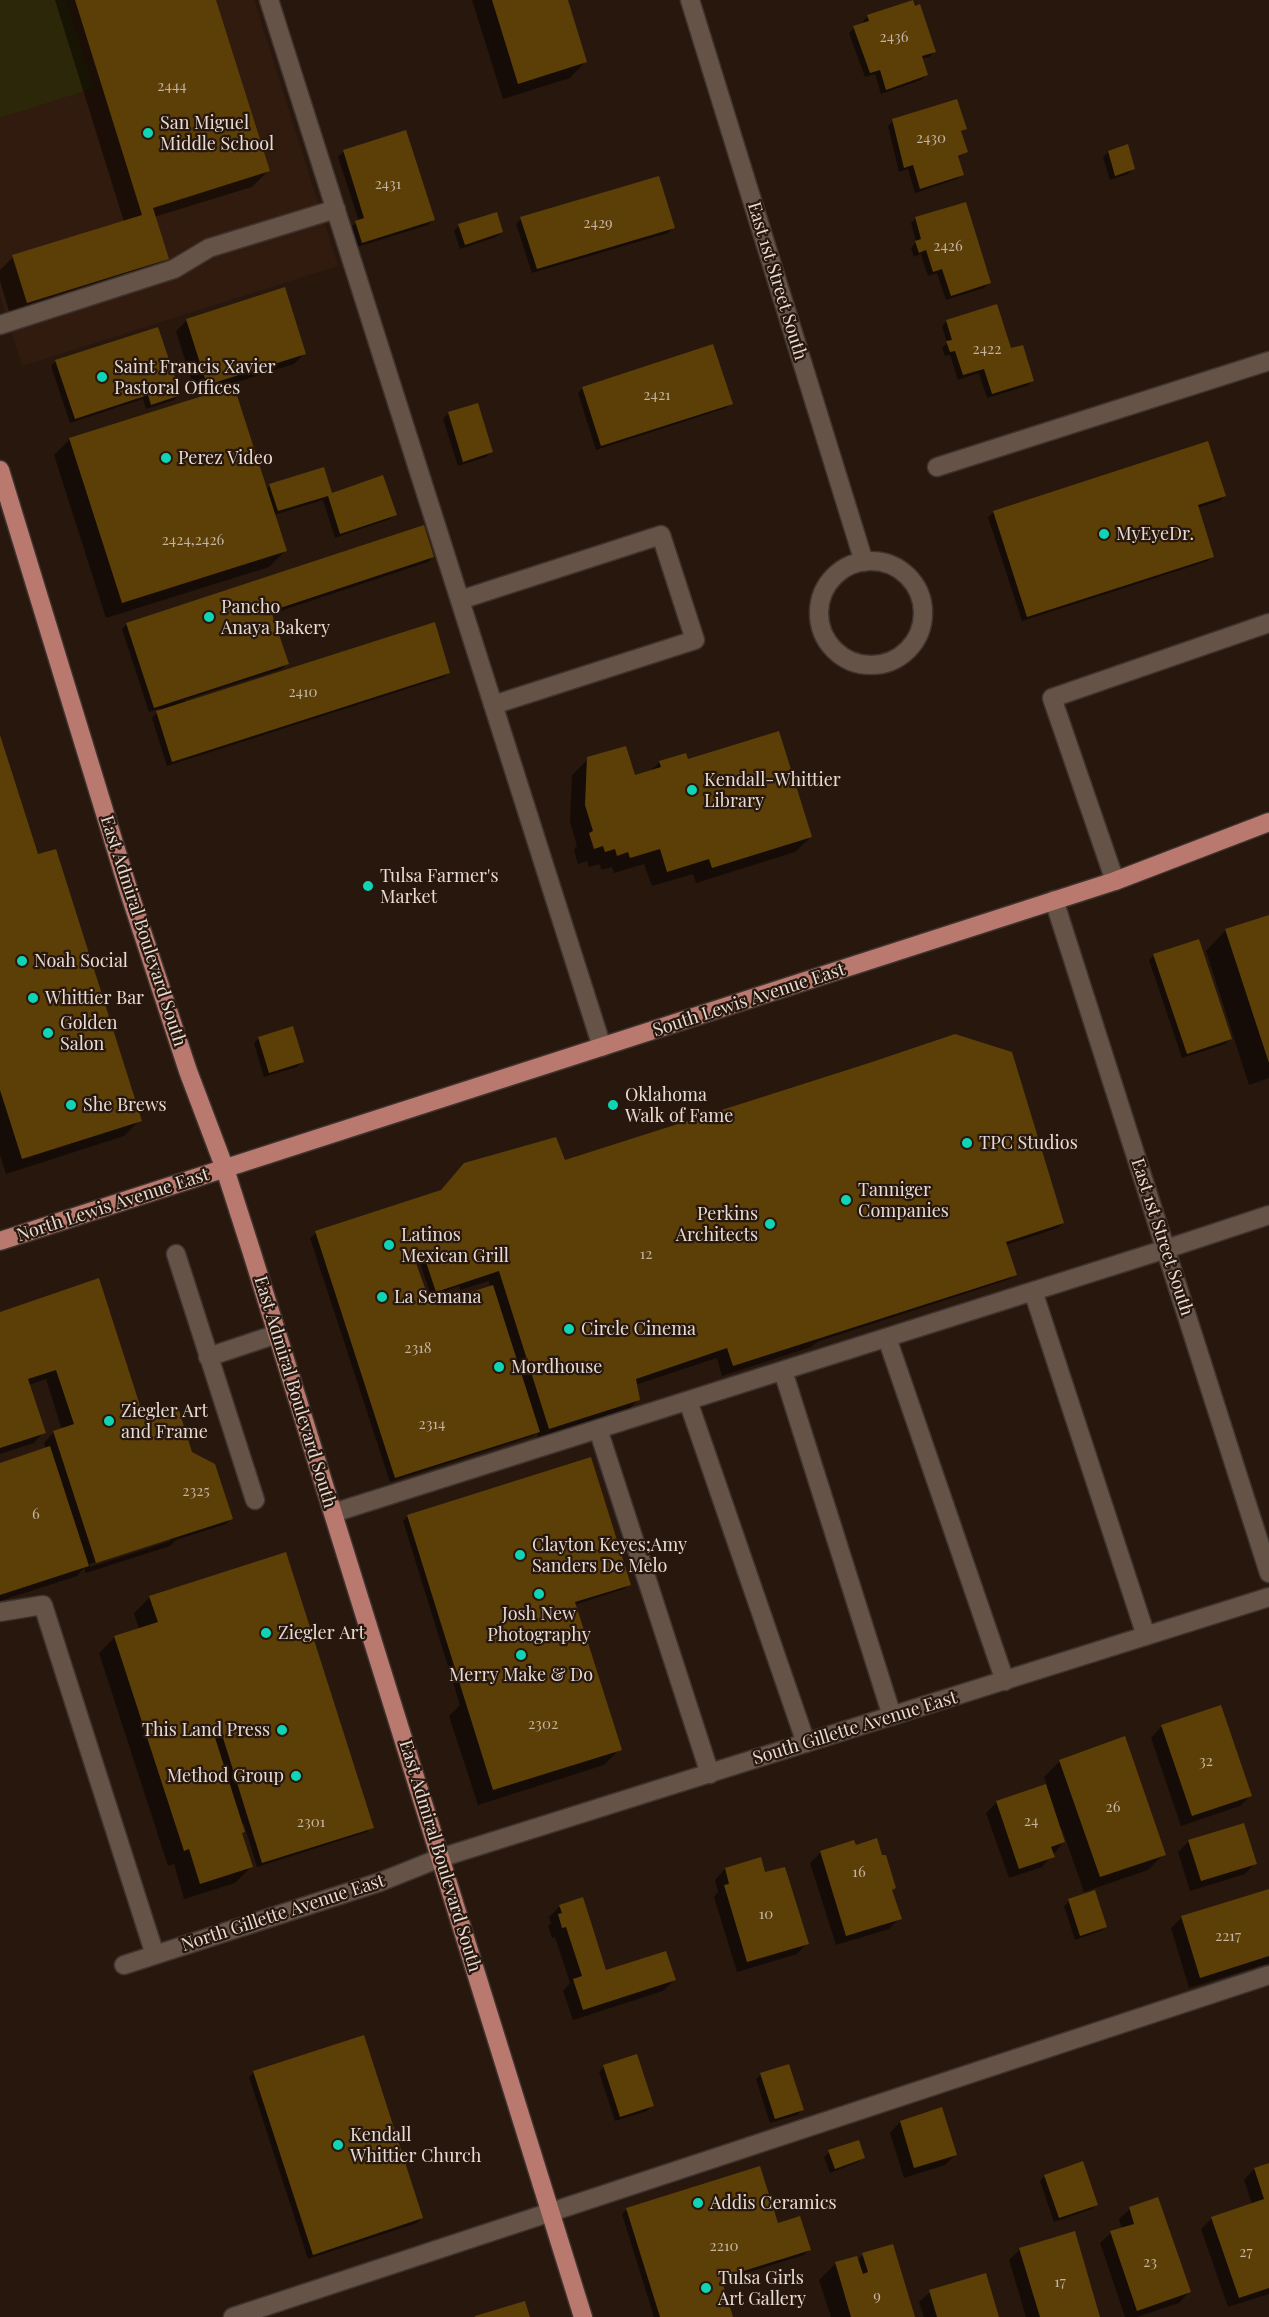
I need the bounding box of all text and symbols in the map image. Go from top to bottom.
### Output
house number: 2436 [880,28,908,46]
house number: 2444 [157,77,187,95]
place label: San Miguel Middle School [160,112,274,154]
marker: San Miguel Middle School [141,126,155,140]
house number: 2430 [916,129,946,147]
house number: 2431 [375,175,401,193]
street label: East 1st Street South [743,199,811,363]
house number: 2429 [583,214,613,232]
house number: 2426 [933,237,963,255]
house number: 2422 [973,340,1001,358]
place label: Saint Francis Xavier Pastoral Offices [114,356,276,398]
marker: Saint Francis Xavier Pastoral Offices [95,370,109,384]
house number: 2421 [643,386,671,404]
place label: Perez Video [178,447,273,469]
marker: Perez Video [159,451,173,465]
place label: MyEyeDr. [1116,523,1194,545]
marker: MyEyeDr. [1097,527,1111,541]
house number: 2424,2426 [162,531,224,549]
place label: Pancho Anaya Bakery [221,596,330,638]
marker: Pancho Anaya Bakery [202,610,216,624]
house number: 2410 [288,683,318,701]
place label: Kendall-Whittier Library [704,769,841,812]
marker: Kendall-Whittier Library [685,783,699,797]
street label: East Admiral Boulevard South [95,813,191,1049]
place label: Tulsa Farmer's Market [380,865,499,908]
marker: Tulsa Farmer's Market [361,879,375,893]
place label: Noah Social [34,950,128,972]
marker: Noah Social [15,954,29,968]
street label: South Lewis Avenue East [650,959,848,1041]
place label: Whittier Bar [45,987,144,1009]
marker: Whittier Bar [26,991,40,1005]
place label: Golden Salon [60,1012,118,1054]
marker: Golden Salon [41,1026,55,1040]
place label: Oklahoma Walk of Fame [625,1084,733,1126]
place label: She Brews [83,1094,166,1116]
marker: She Brews [64,1098,78,1112]
marker: Oklahoma Walk of Fame [606,1098,620,1112]
place label: TPC Studios [979,1132,1078,1154]
marker: TPC Studios [960,1136,974,1150]
street label: East 1st Street South [1126,1156,1198,1318]
street label: North Lewis Avenue East [14,1164,212,1246]
place label: Tanniger Companies [858,1179,949,1222]
marker: Tanniger Companies [839,1193,853,1207]
place label: Perkins Architects [676,1203,758,1246]
marker: Perkins Architects [763,1217,777,1231]
place label: Latinos Mexican Grill [401,1224,509,1266]
marker: Latinos Mexican Grill [382,1238,396,1252]
house number: 12 [640,1245,652,1263]
street label: East Admiral Boulevard South [249,1273,341,1511]
place label: La Semana [394,1286,482,1308]
marker: La Semana [375,1290,389,1304]
place label: Circle Cinema [581,1318,696,1340]
marker: Circle Cinema [562,1322,576,1336]
house number: 2318 [404,1339,432,1357]
place label: Mordhouse [511,1356,602,1378]
marker: Mordhouse [492,1360,506,1374]
place label: Ziegler Art and Frame [121,1400,208,1442]
marker: Ziegler Art and Frame [102,1414,116,1428]
house number: 2314 [419,1415,445,1433]
house number: 2325 [182,1482,210,1500]
house number: 6 [32,1505,40,1523]
place label: Clayton Keyes;Amy Sanders De Melo [532,1534,687,1576]
marker: Clayton Keyes;Amy Sanders De Melo [513,1548,527,1562]
marker: Josh New Photography [532,1587,546,1601]
place label: Josh New Photography [487,1603,591,1646]
place label: Ziegler Art [278,1622,365,1644]
marker: Ziegler Art [259,1626,273,1640]
marker: Merry Make & Do [514,1648,528,1662]
place label: Merry Make & Do [449,1664,593,1686]
street label: South Gillette Avenue East [750,1687,960,1769]
house number: 2302 [528,1715,558,1733]
place label: This Land Press [142,1719,270,1741]
marker: This Land Press [275,1723,289,1737]
street label: East Admiral Boulevard South [394,1737,486,1975]
house number: 32 [1199,1752,1213,1770]
place label: Method Group [167,1765,284,1787]
marker: Method Group [289,1769,303,1783]
house number: 26 [1106,1798,1120,1816]
house number: 24 [1024,1812,1038,1830]
house number: 2301 [297,1813,325,1831]
house number: 16 [852,1863,866,1881]
street label: North Gillette Avenue East [179,1870,387,1956]
house number: 10 [759,1905,773,1923]
house number: 2217 [1215,1927,1241,1945]
place label: Kendall Whittier Church [350,2124,481,2166]
marker: Kendall Whittier Church [331,2138,345,2152]
place label: Addis Ceramics [710,2192,837,2214]
marker: Addis Ceramics [691,2196,705,2210]
house number: 2210 [710,2237,738,2255]
house number: 27 [1239,2243,1253,2261]
house number: 23 [1143,2253,1157,2271]
place label: Tulsa Girls Art Gallery [718,2267,806,2310]
house number: 17 [1054,2273,1066,2291]
marker: Tulsa Girls Art Gallery [699,2281,713,2295]
house number: 9 [873,2287,881,2305]

